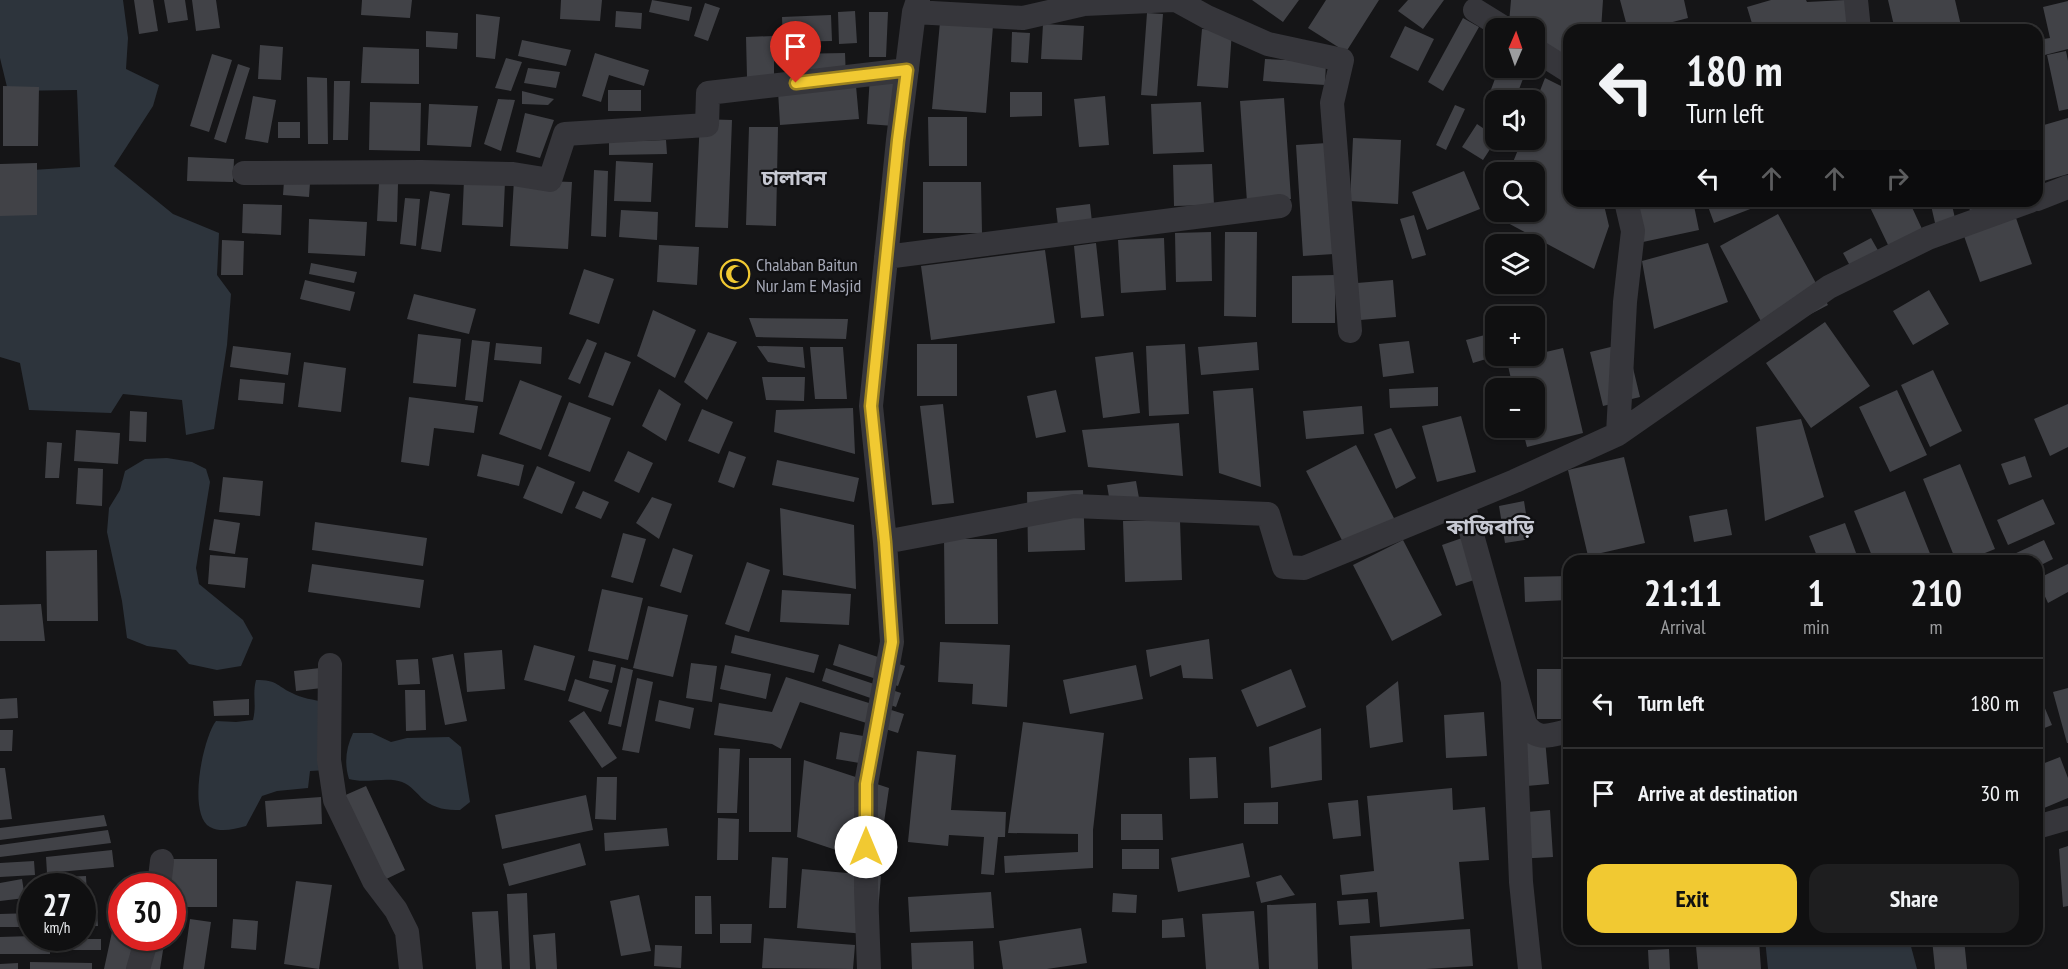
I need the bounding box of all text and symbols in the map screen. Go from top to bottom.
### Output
north arrow [1485,18,1545,78]
map controls [1485,18,1545,438]
pin [770,21,821,83]
icon: arrive [779,30,812,63]
text: 180 m [1686,43,1783,98]
icon: left [1587,48,1665,126]
button: sound [1485,90,1545,150]
text: Turn left [1686,96,1764,130]
button: search [1485,162,1545,222]
icon: left [1692,162,1725,195]
icon: ahead [1755,162,1788,195]
icon: ahead [1818,162,1851,195]
icon: right [1881,162,1914,195]
district label: চালাবন [760,164,828,191]
button: layers [1485,234,1545,294]
place label: Chalaban Baitun Nur Jam E Masjid [756,253,861,297]
mosque icon: Chalaban Baitun Nur Jam E Masjid [719,258,751,290]
button: + [1485,306,1545,366]
button: − [1485,378,1545,438]
district label: কাজিবাড়ি [1445,513,1535,540]
text: 21:11 [1644,569,1722,616]
text: 1 [1807,569,1825,616]
text: 210 [1910,569,1962,616]
text: Arrival [1660,614,1706,640]
text: min [1803,614,1829,640]
text: m [1930,614,1943,640]
icon: left [1587,687,1620,720]
text: Turn left [1638,689,1704,717]
text: 180 m [1970,689,2019,717]
icon: arrive [1587,777,1620,810]
text: Arrive at destination [1638,779,1798,807]
text: 30 m [1980,779,2019,807]
position arrow [834,815,898,879]
button: Exit [1587,864,1797,933]
button: Share [1809,864,2019,933]
speed limit sign: 30 [108,873,186,951]
text: 27 [43,885,71,924]
text: km/h [44,918,70,937]

